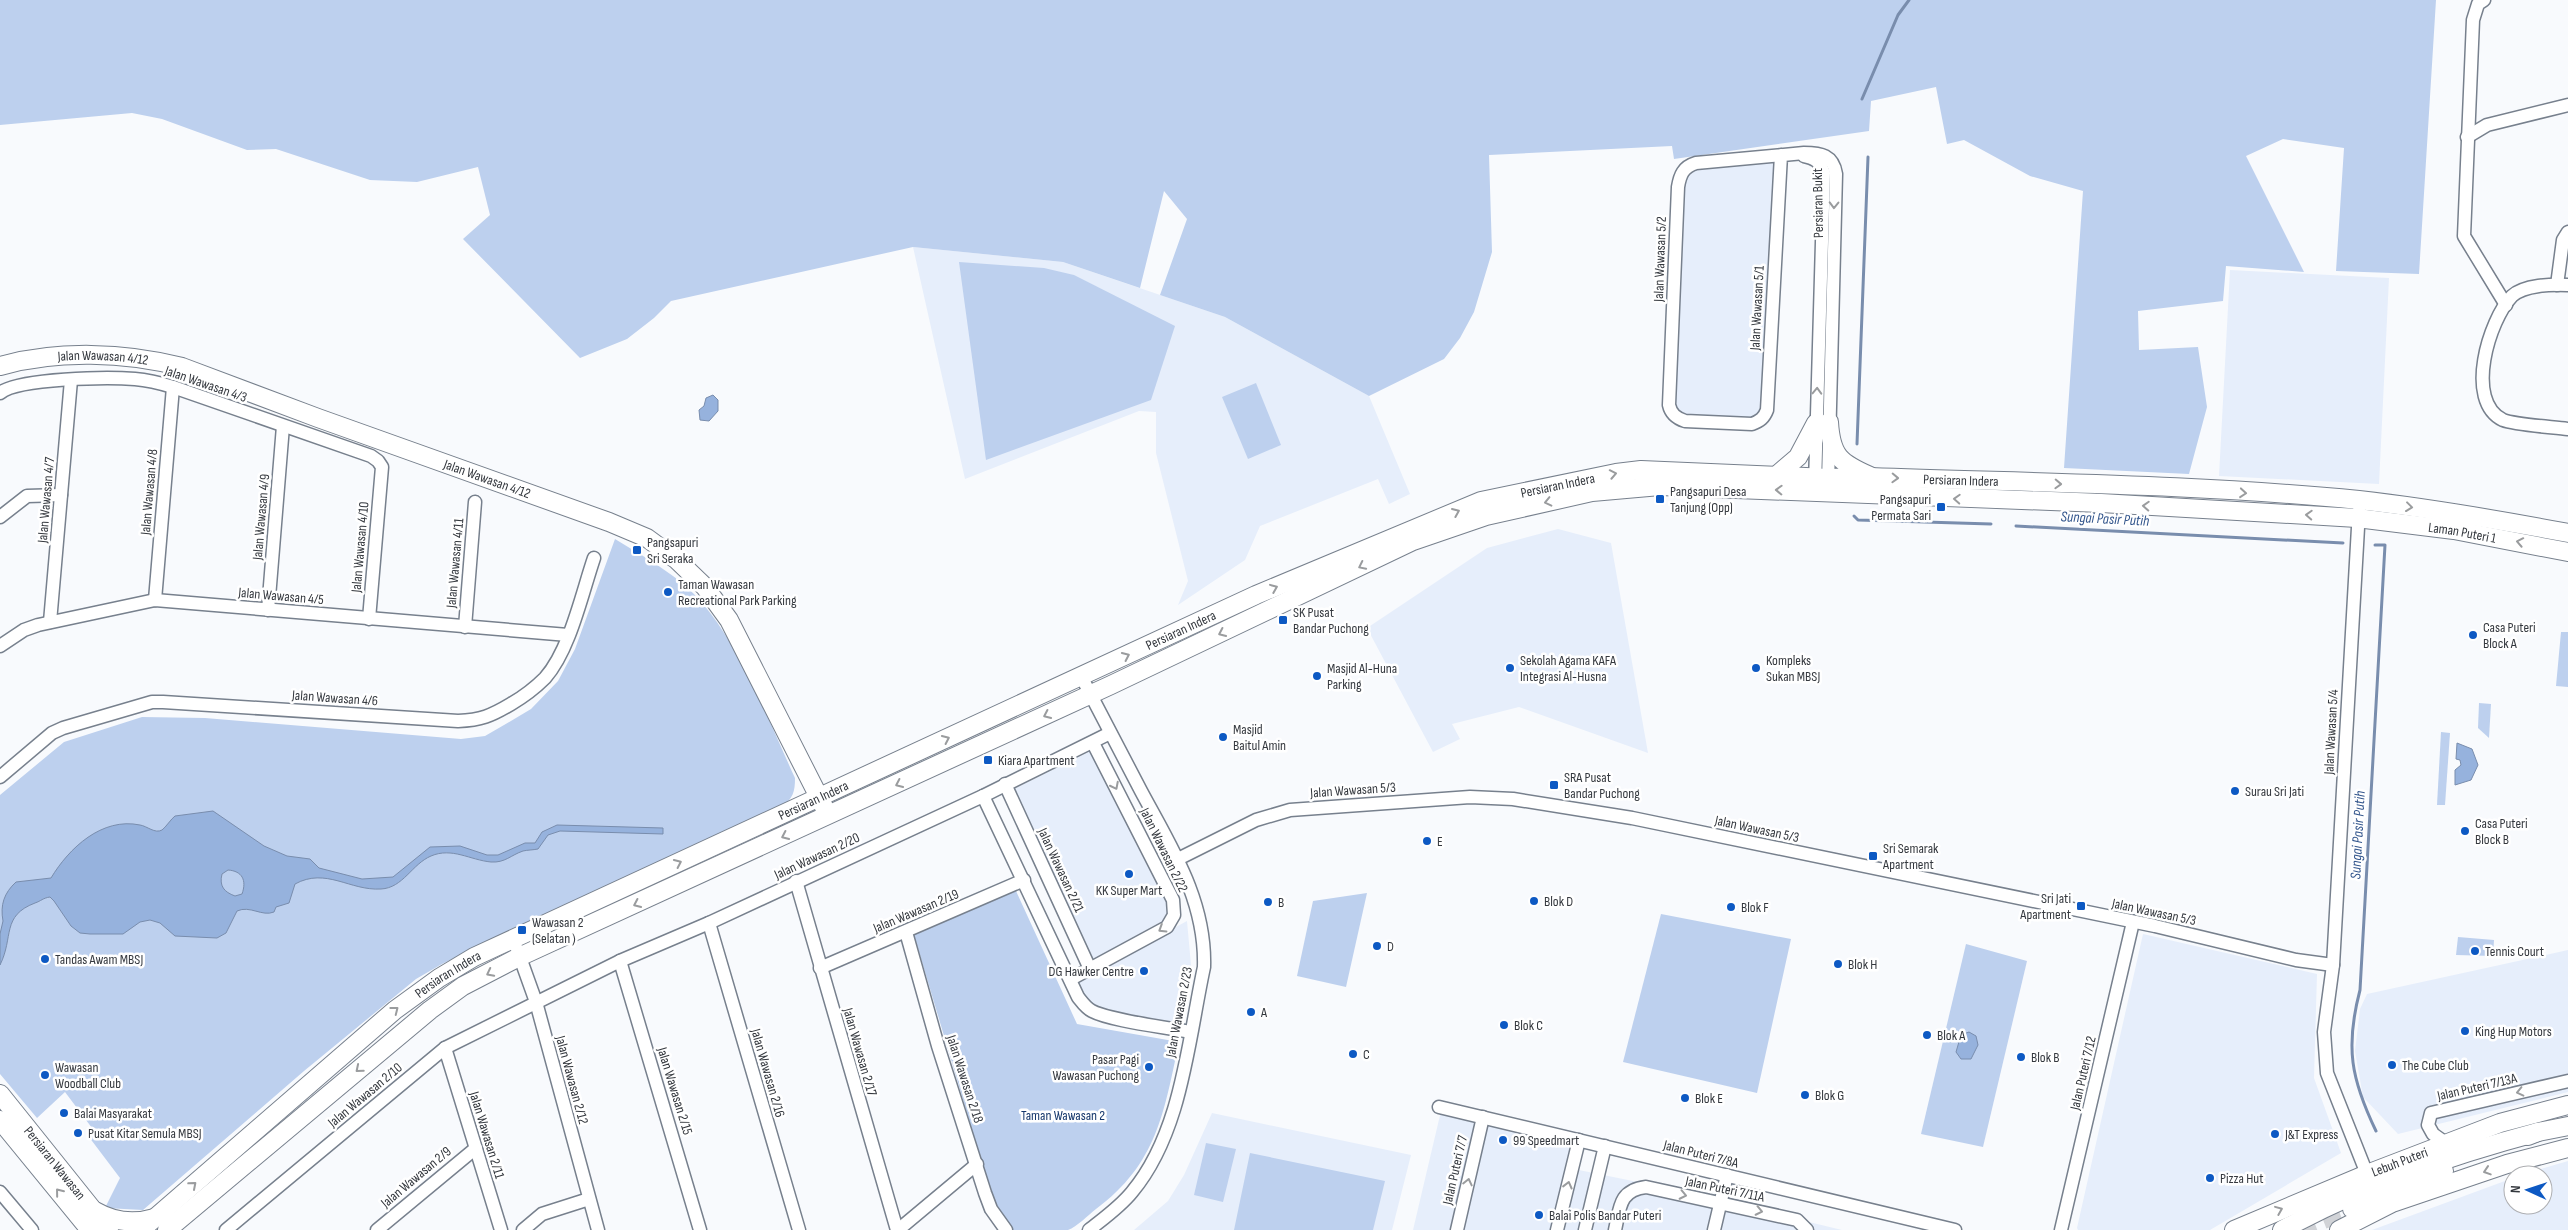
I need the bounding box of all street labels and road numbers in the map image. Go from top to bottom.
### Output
street label: Persiaran Bukit [1809,168,1827,238]
street label: Jalan Wawasan 5/2 [1650,216,1670,303]
street label: Jalan Wawasan 5/1 [1746,265,1768,352]
street label: Jalan Wawasan 4/12 [56,346,150,368]
street label: Jalan Wawasan 4/3 [162,362,250,406]
street label: Jalan Wawasan 4/8 [137,448,161,537]
street label: Jalan Wawasan 4/12 [441,455,533,502]
street label: Jalan Wawasan 4/7 [34,456,58,545]
street label: Persiaran Indera [1519,469,1596,501]
street label: Persiaran Indera [1923,470,1999,490]
street label: Jalan Wawasan 4/9 [249,473,273,562]
street label: Jalan Wawasan 4/10 [347,501,372,594]
street label: Jalan Wawasan 4/11 [443,517,467,610]
street label: Laman Puteri 1 [2427,518,2498,546]
street label: Jalan Wawasan 4/5 [237,584,325,608]
street label: Persiaran Indera [1143,606,1218,653]
street label: Jalan Wawasan 4/6 [290,686,379,709]
street label: Jalan Wawasan 5/4 [2320,689,2342,776]
street label: Persiaran Indera [775,776,851,824]
street label: Jalan Wawasan 5/3 [1309,779,1396,802]
street label: Jalan Wawasan 2/22 [1136,804,1192,895]
street label: Jalan Wawasan 5/3 [1712,812,1801,846]
street label: Jalan Wawasan 2/21 [1034,824,1088,915]
street label: Jalan Wawasan 2/20 [771,829,862,884]
street label: Jalan Wawasan 2/19 [870,885,961,937]
street label: Jalan Wawasan 5/3 [2109,895,2198,929]
street label: Persiaran Indera [411,947,483,1001]
street label: Jalan Wawasan 2/23 [1162,965,1196,1060]
street label: Jalan Wawasan 2/17 [839,1005,881,1098]
street label: Jalan Wawasan 2/16 [747,1026,789,1119]
street label: Jalan Wawasan 2/18 [942,1032,987,1125]
street label: Jalan Wawasan 2/12 [552,1033,592,1126]
street label: Jalan Puteri 7/12 [2066,1034,2100,1113]
street label: Jalan Wawasan 2/15 [653,1044,697,1137]
street label: Jalan Wawasan 2/10 [324,1059,405,1132]
street label: Jalan Puteri 7/13A [2435,1069,2519,1105]
street label: Jalan Wawasan 2/11 [465,1088,508,1181]
street label: Persiaran Wawasan [20,1122,90,1203]
street label: Jalan Puteri 7/7 [1439,1133,1471,1207]
street label: Jalan Puteri 7/8A [1661,1136,1741,1172]
street label: Jalan Wawasan 2/9 [377,1143,455,1212]
street label: Lebuh Puteri [2369,1143,2430,1180]
street label: Jalan Puteri 7/11A [1683,1172,1767,1206]

